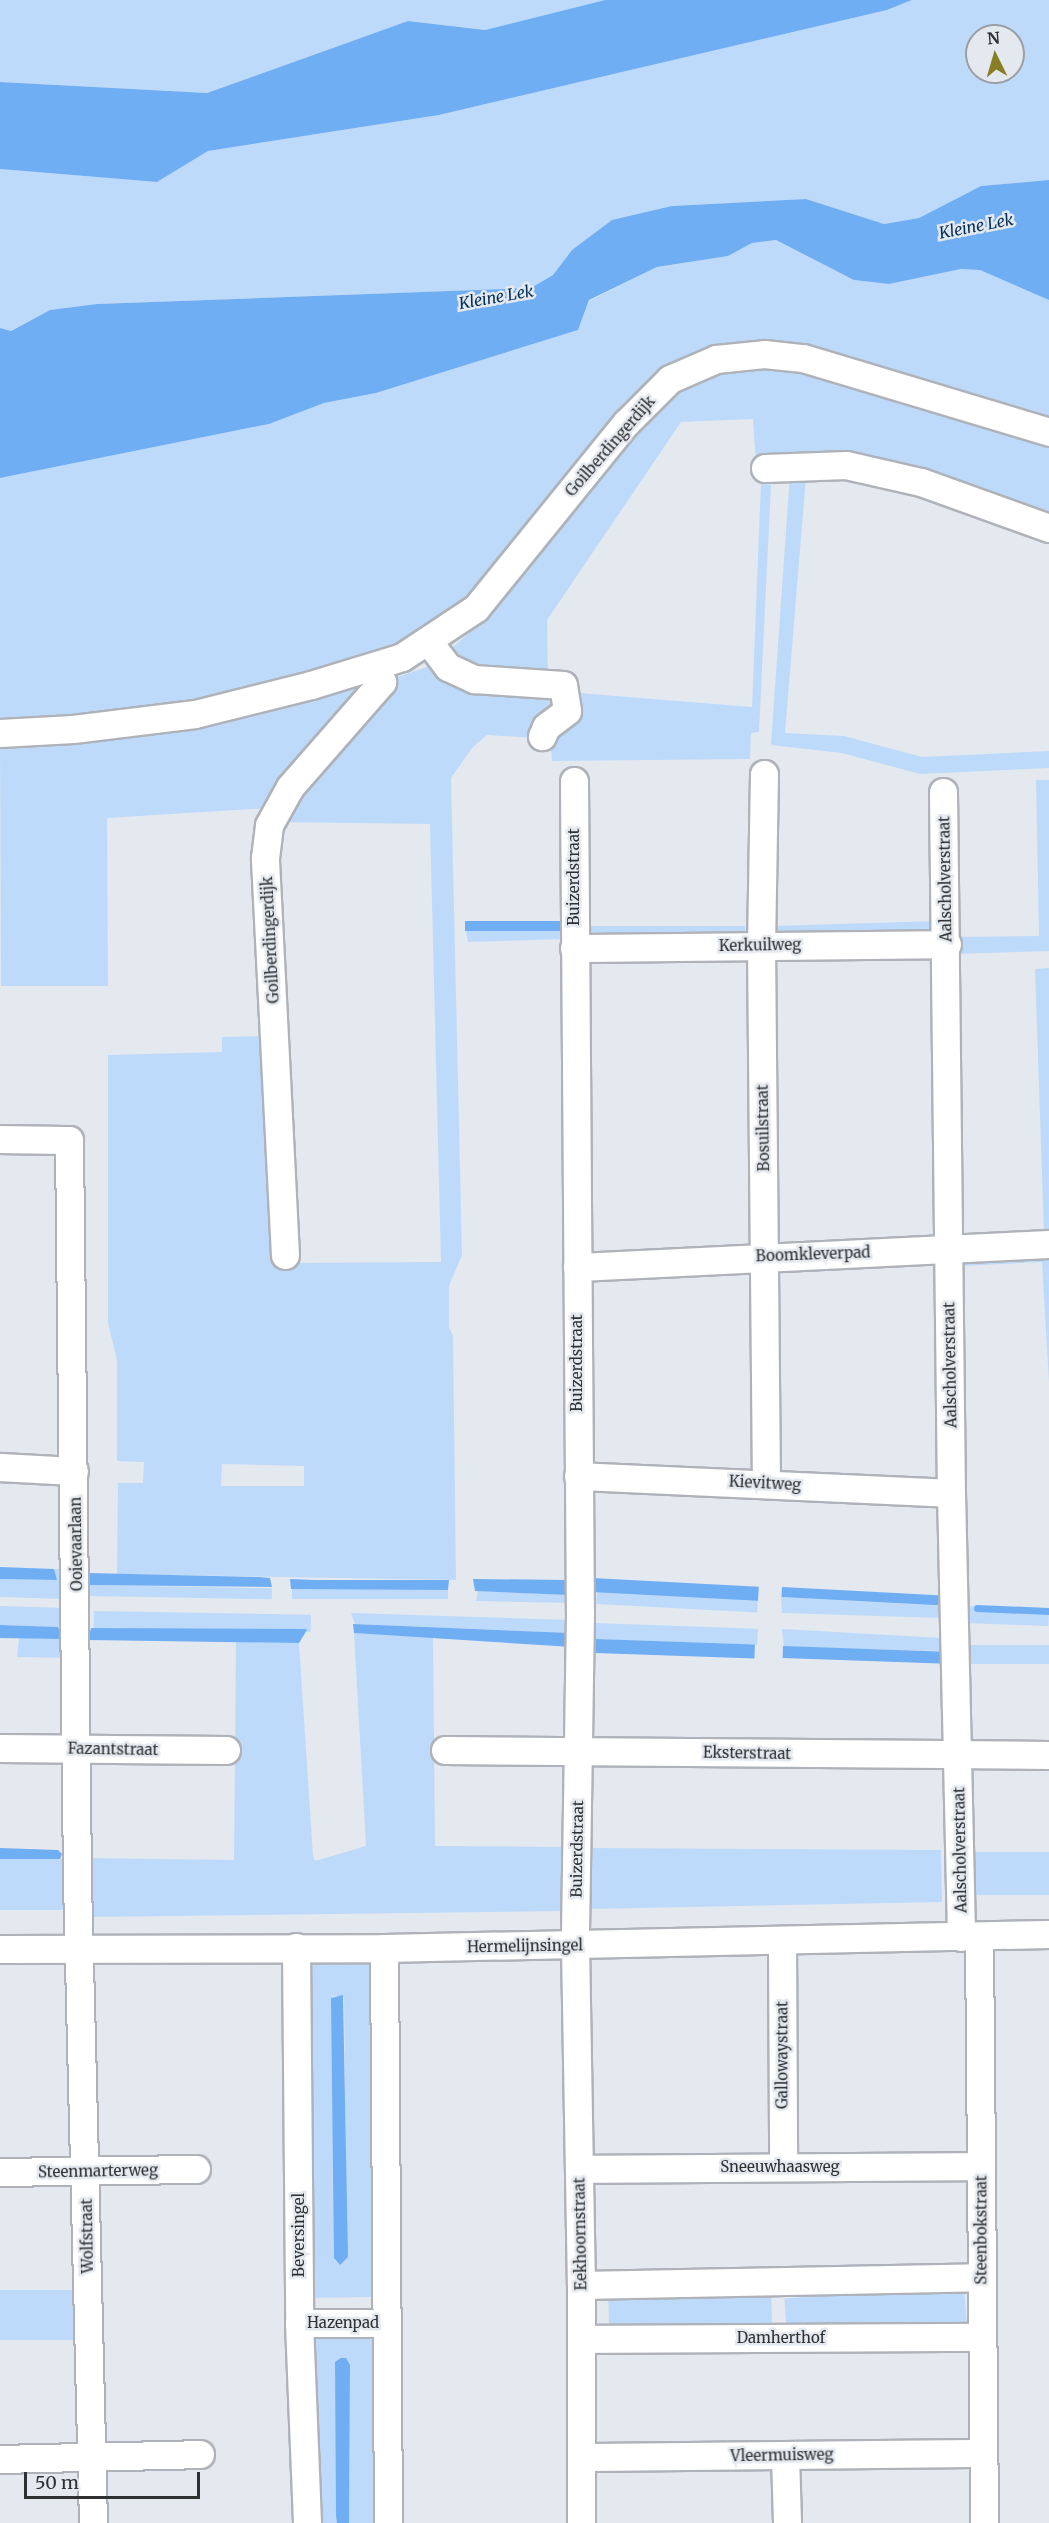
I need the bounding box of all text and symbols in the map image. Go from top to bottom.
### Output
north arrow [965,24,1025,84]
text: N [986,28,1001,49]
water label: Kleine Lek [937,209,1015,243]
water label: Kleine Lek [457,281,535,313]
street label: Goilberdingerdijk [562,392,658,500]
street label: Aalscholverstraat [935,816,955,942]
street label: Buizerdstraat [565,828,583,926]
street label: Goilberdingerdijk [258,876,282,1004]
street label: Kerkuilweg [719,935,801,955]
street label: Bosuilstraat [753,1084,773,1172]
street label: Boomkleverpad [755,1243,871,1265]
street label: Aalscholverstraat [940,1302,960,1428]
street label: Buizerdstraat [568,1314,586,1412]
street label: Kievitweg [728,1472,802,1494]
street label: Ooievaarlaan [66,1497,86,1591]
street label: Fazantstraat [68,1739,158,1759]
street label: Eksterstraat [703,1743,791,1763]
street label: Aalscholverstraat [950,1787,970,1913]
street label: Buizerdstraat [567,1800,587,1898]
street label: Hermelijnsingel [467,1936,583,1956]
street label: Gallowaystraat [773,2001,791,2109]
street label: Sneeuwhaasweg [720,2158,840,2176]
street label: Steenmarterweg [38,2161,158,2181]
street label: Steenbokstraat [972,2175,990,2285]
street label: Eekhoornstraat [570,2177,590,2291]
street label: Beversingel [290,2193,308,2277]
street label: Wolfstraat [77,2198,97,2274]
street label: Hazenpad [307,2314,379,2332]
street label: Damherthof [737,2329,825,2347]
street label: Vleermuisweg [730,2445,834,2465]
scale bar [27,2460,202,2498]
text: 50 m [35,2471,79,2494]

